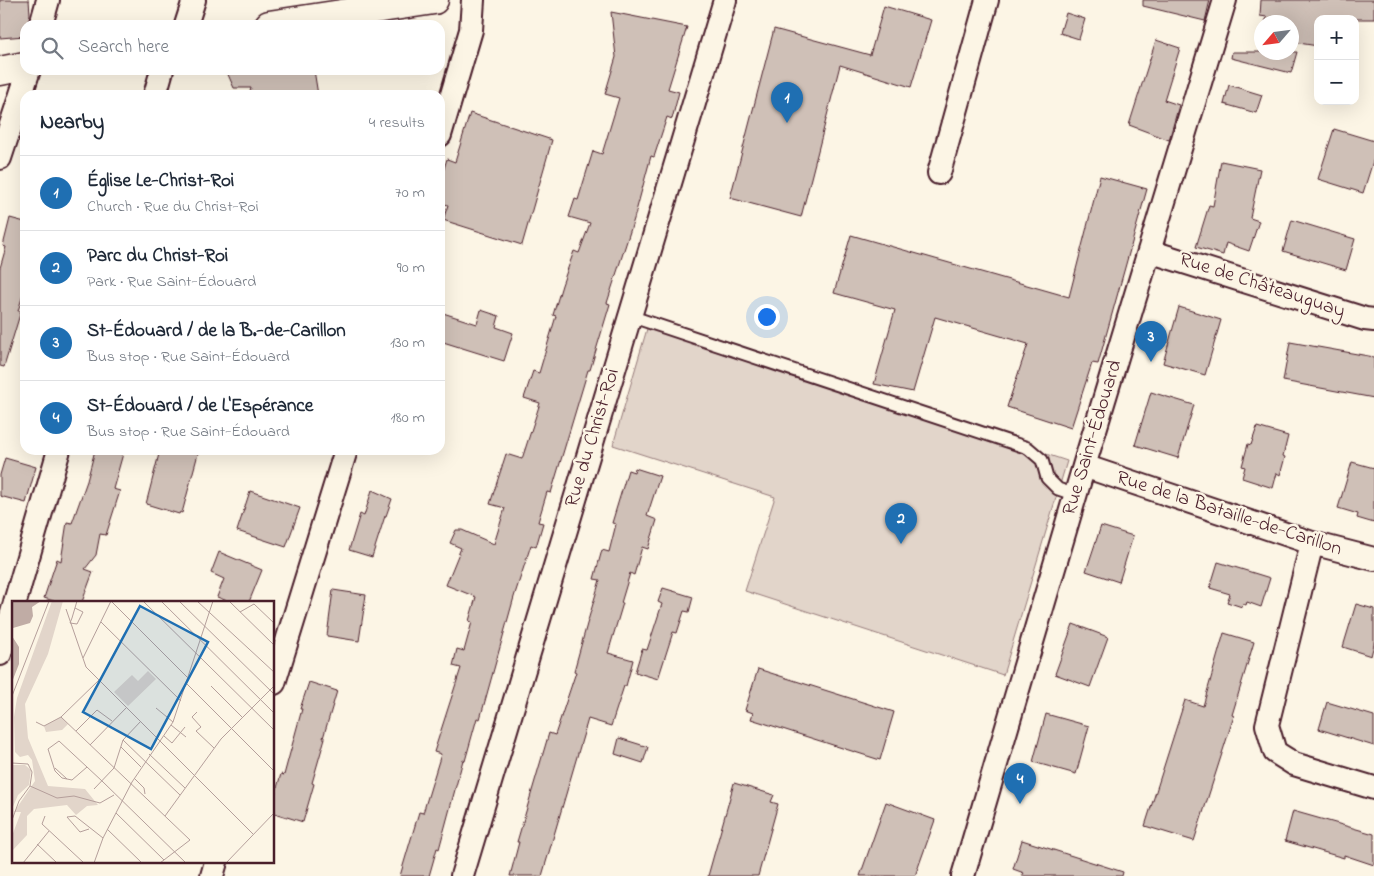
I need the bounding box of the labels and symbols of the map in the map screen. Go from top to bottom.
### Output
north arrow [1254,15,1299,60]
pin: 1 [771,82,803,123]
street label: Rue de Châteauguay [1175,245,1349,327]
your location [754,304,780,330]
pin: 3 [1135,321,1167,362]
street label: Rue Saint-Édouard [1056,357,1130,519]
street label: Rue du Christ-Roi [558,365,628,511]
street label: Rue de la Bataille-de-Carillon [1112,464,1346,564]
pin: 2 [885,503,917,544]
inset map [12,601,275,864]
pin: 4 [1004,763,1036,804]

